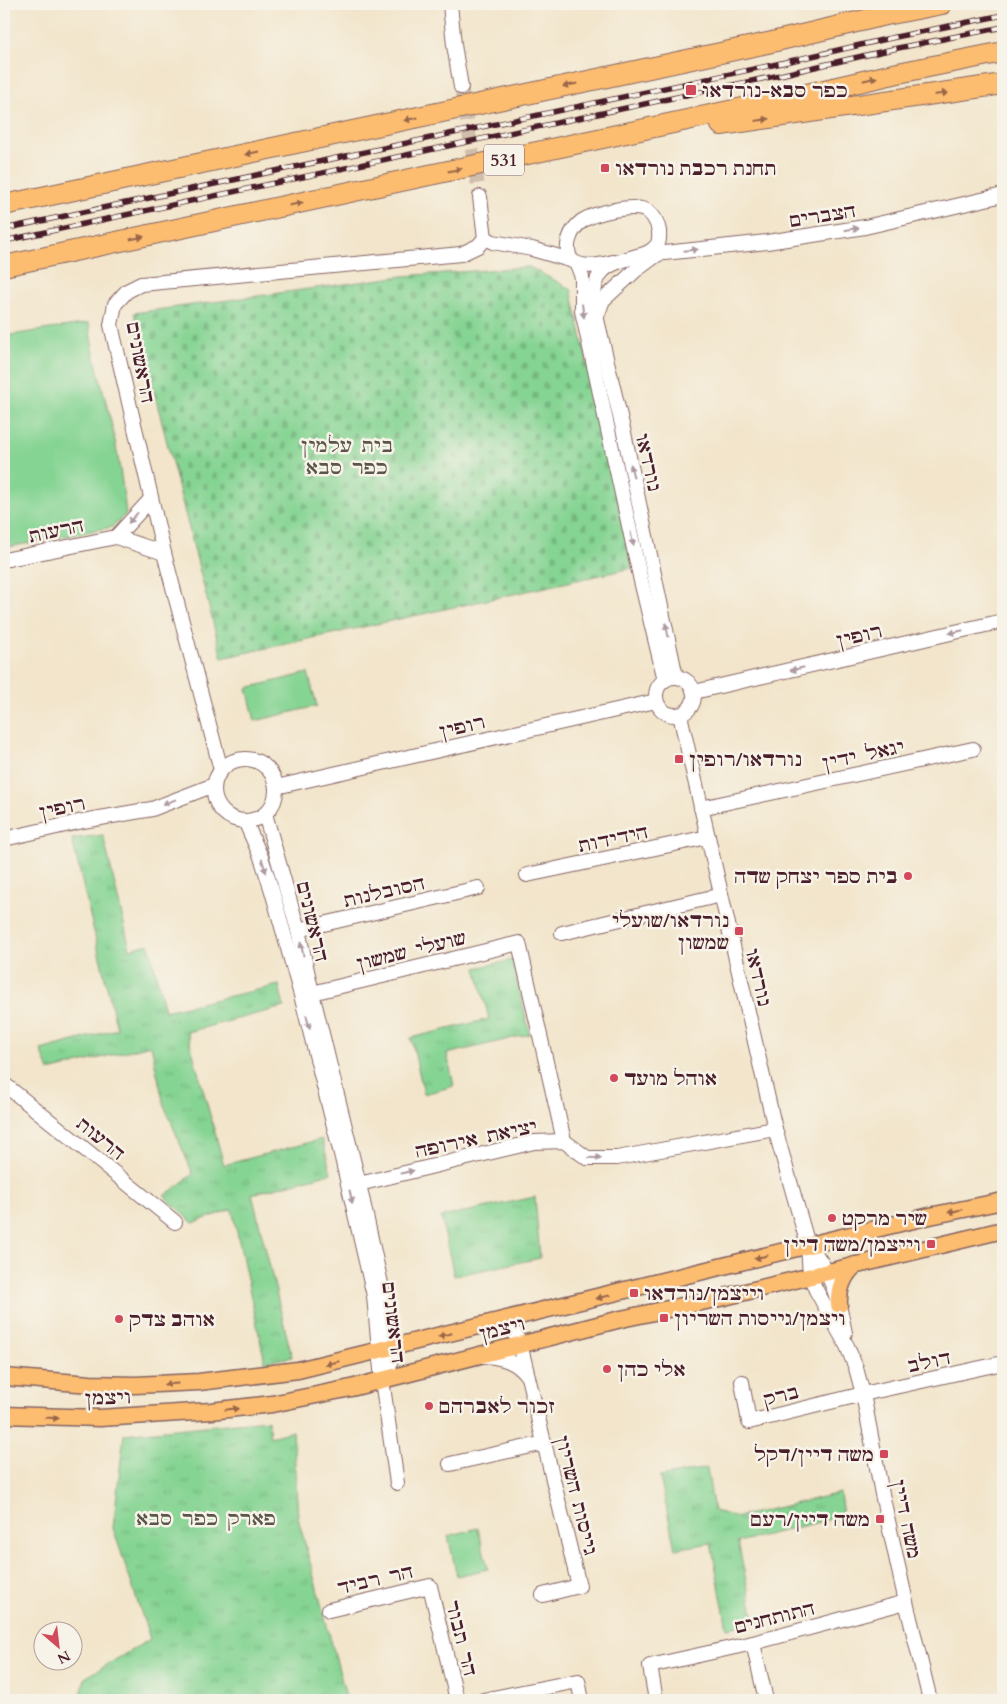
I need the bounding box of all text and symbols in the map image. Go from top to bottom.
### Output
one-way arrow [863,75,879,83]
place label: כפר סבא-נורדאו [702,78,848,104]
one-way arrow [562,81,577,89]
marker: כפר סבא-נורדאו [684,83,698,97]
one-way arrow [933,90,949,98]
one-way arrow [403,115,419,123]
one-way arrow [755,115,771,123]
road number: 531 [484,144,524,176]
one-way arrow [245,149,260,157]
place label: תחנת רכבת נורדאו [615,156,776,182]
marker: תחנת רכבת נורדאו [599,162,611,174]
one-way arrow [447,166,463,174]
street label: הצברים [787,198,858,234]
one-way arrow [289,200,304,208]
one-way arrow [845,225,861,233]
one-way arrow [130,234,146,242]
one-way arrow [683,246,699,254]
one-way arrow [579,304,587,320]
street label: הראשונים [119,319,161,405]
street label: נורדאו [629,431,667,494]
park label: בית עלמין כפר סבא [301,433,393,481]
one-way arrow [628,463,636,478]
one-way arrow [128,511,139,524]
street label: הרעות [26,512,86,549]
one-way arrow [628,531,636,547]
street label: רופין [833,618,885,654]
one-way arrow [662,621,670,637]
one-way arrow [948,628,963,636]
one-way arrow [790,665,805,673]
street label: רופין [436,709,488,745]
street label: יגאל ידין [820,734,907,776]
place label: נורדאו/רופין [689,747,802,773]
marker: נורדאו/רופין [673,753,685,765]
street label: רופין [37,790,88,826]
one-way arrow [161,799,176,807]
street label: הידידות [576,819,651,859]
one-way arrow [260,859,268,874]
place label: בית ספר יצחק שדה [734,864,898,890]
street label: הסובלנות [341,870,427,914]
marker: בית ספר יצחק שדה [902,870,914,882]
street label: הראשונים [289,878,335,965]
place label: נורדאו/שועלי שמשון [612,908,729,956]
street label: שועלי שמשון [354,925,469,977]
marker: נורדאו/שועלי שמשון [733,925,745,937]
one-way arrow [298,942,306,957]
street label: נורדאו [739,946,777,1009]
one-way arrow [304,1015,312,1030]
place label: אוהל מועד [624,1066,717,1092]
marker: אוהל מועד [608,1072,620,1084]
street label: הרעות [71,1111,130,1166]
street label: יציאת אירופה [413,1113,540,1165]
one-way arrow [588,1154,604,1162]
one-way arrow [399,1168,414,1176]
one-way arrow [347,1190,355,1205]
place label: שיר מרקט [842,1206,927,1232]
one-way arrow [948,1207,963,1215]
marker: שיר מרקט [826,1212,838,1224]
place label: וייצמן/משה דיין [783,1232,921,1258]
marker: וייצמן/משה דיין [925,1238,937,1250]
one-way arrow [753,1253,768,1261]
street label: הראשונים [375,1279,411,1365]
place label: וייצמן/נורדאו [644,1281,764,1307]
marker: וייצמן/נורדאו [628,1287,640,1299]
one-way arrow [596,1293,611,1301]
place label: ויצמן/גייסות השריון [674,1306,846,1332]
place label: אוהב צדק [129,1307,215,1333]
street label: ויצמן [476,1311,528,1347]
marker: ויצמן/גייסות השריון [658,1312,670,1324]
marker: אוהב צדק [113,1313,125,1325]
one-way arrow [438,1331,453,1339]
street label: דולב [905,1345,953,1379]
place label: אלי כהן [617,1357,685,1383]
one-way arrow [325,1359,340,1367]
marker: אלי כהן [601,1363,613,1375]
street label: ברק [761,1379,802,1413]
one-way arrow [163,1380,179,1388]
street label: ויצמן [84,1384,132,1412]
place label: זכור לאברהם [439,1394,556,1420]
marker: זכור לאברהם [423,1400,435,1412]
one-way arrow [224,1405,240,1413]
one-way arrow [45,1414,61,1422]
street label: גייסות השריון [549,1433,603,1558]
place label: משה דיין/דקל [754,1442,874,1468]
marker: משה דיין/דקל [878,1448,890,1460]
street label: משה דיין [885,1477,927,1561]
park label: פארק כפר סבא [136,1506,276,1532]
place label: משה דיין/רעם [751,1507,870,1533]
marker: משה דיין/רעם [874,1513,886,1525]
street label: הר רביד [335,1559,416,1601]
street label: התותחנים [731,1595,818,1641]
street label: הר תבור [439,1598,483,1679]
north arrow [32,1622,82,1672]
text: N [54,1646,74,1668]

